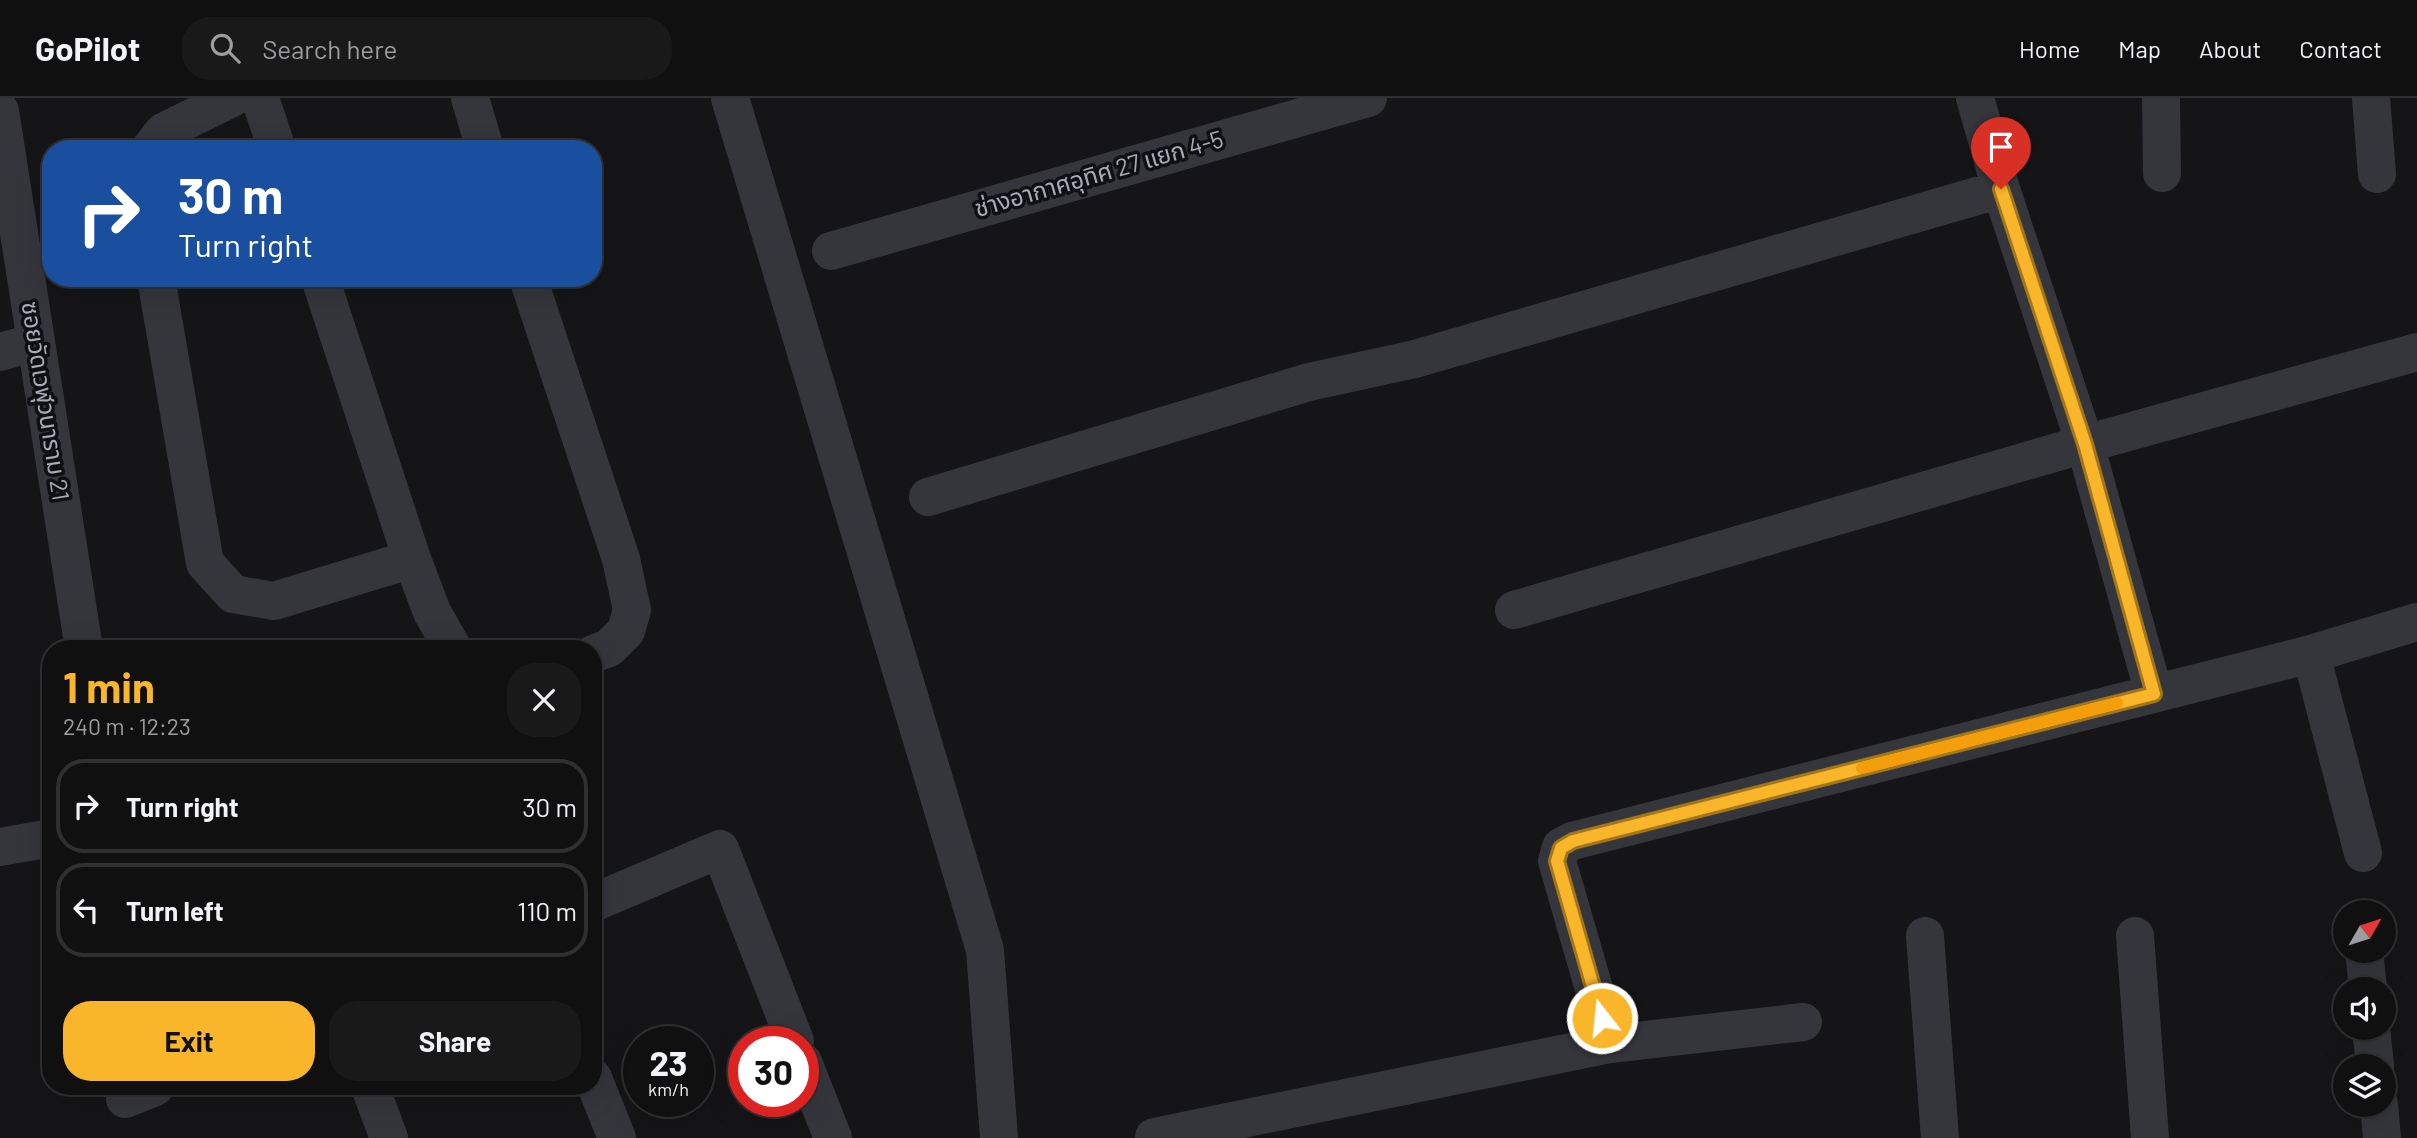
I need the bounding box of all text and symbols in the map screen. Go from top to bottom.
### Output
search box [182,17,672,80]
text: GoPilot [35,28,140,68]
icon: search [206,29,244,67]
text: Search here [262,33,397,64]
text: Home [2019,34,2080,63]
text: Map [2118,34,2161,63]
text: About [2199,34,2261,63]
text: Contact [2299,34,2382,63]
pin [1971,117,2031,189]
street label: ช่างอากาศอุทิศ 27 แยก 4-5 [971,123,1227,224]
icon: arrive [1982,128,2020,166]
text: 30 m [178,165,283,224]
icon: right [63,168,154,259]
text: Turn right [178,225,313,263]
street label: ซอยวัดเวฬุวนาราม 21 [14,299,77,503]
text: 1 min [63,661,155,711]
button: close [507,663,581,737]
text: 240 m · 12:23 [63,712,191,740]
icon: right [67,787,105,825]
text: Turn right [126,791,239,822]
text: 30 m [522,791,577,822]
icon: left [67,891,105,929]
text: Turn left [126,895,224,926]
text: 110 m [517,895,577,926]
north arrow [2333,900,2396,962]
map controls [2333,900,2396,1117]
button: sound [2333,977,2396,1040]
position arrow [1565,981,1639,1055]
button: Exit [63,1001,315,1081]
button: Share [329,1001,581,1081]
speed limit sign: 30 [728,1026,819,1117]
text: 23 [649,1041,688,1083]
button: layers [2333,1054,2396,1117]
text: km/h [648,1078,689,1100]

